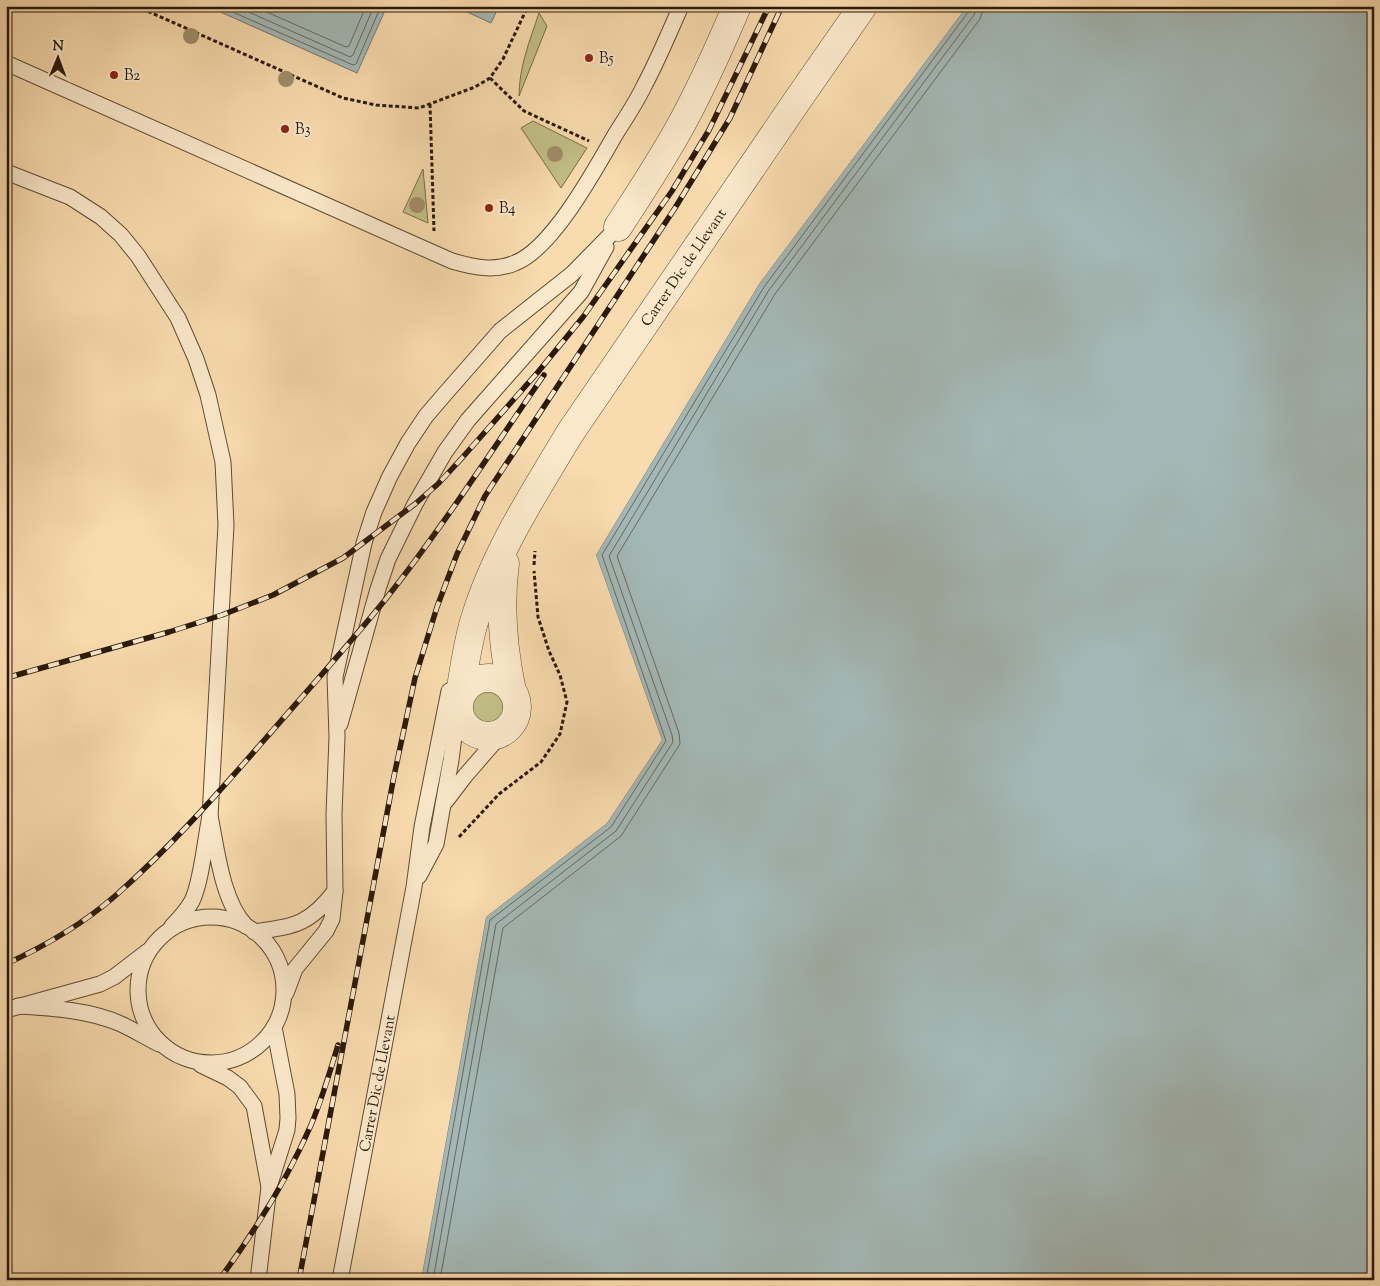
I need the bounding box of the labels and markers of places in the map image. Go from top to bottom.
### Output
place label: B5 [599,49,614,70]
marker: B5 [583,52,595,64]
place label: B2 [124,66,140,87]
marker: B2 [108,69,120,81]
place label: B3 [295,120,311,141]
marker: B3 [279,123,291,135]
place label: B4 [499,199,516,220]
marker: B4 [483,202,495,214]

